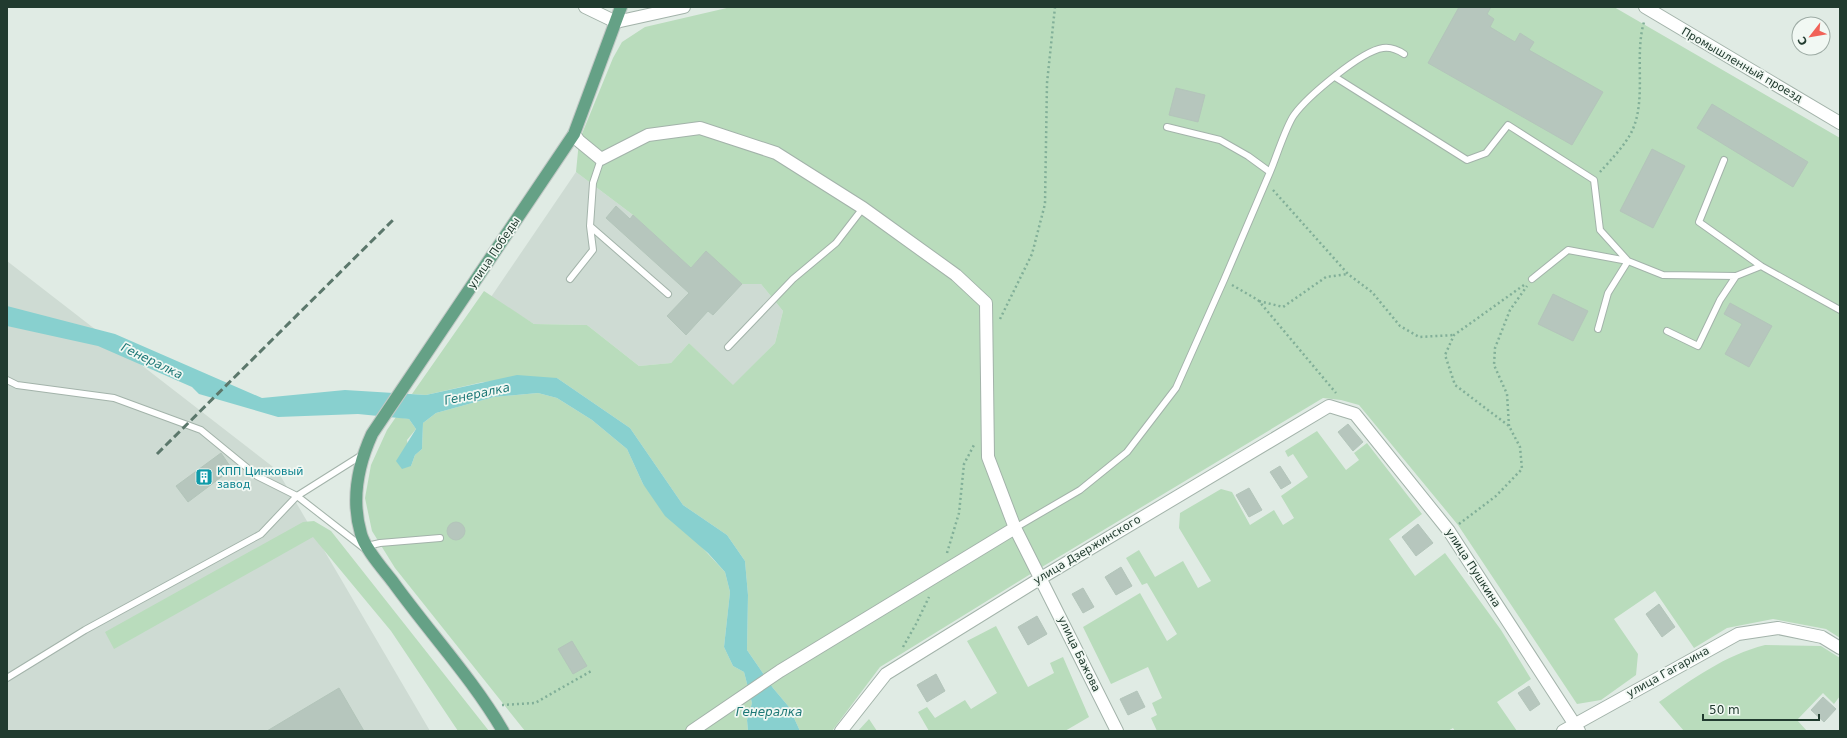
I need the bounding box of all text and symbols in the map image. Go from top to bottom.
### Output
north arrow [1791,16,1831,56]
street label: Промышленный проезд [1679,25,1805,105]
text: С [1795,34,1811,48]
street label: улица Победы [465,215,523,291]
water label: Генералка [119,340,185,382]
water label: Генералка [443,380,511,408]
place label: КПП Цинковый завод [217,465,303,491]
building icon: КПП Цинковый завод [194,467,214,487]
street label: улица Дзержинского [1031,513,1143,587]
street label: улица Пушкина [1443,526,1503,610]
street label: улица Бажова [1055,614,1103,694]
street label: улица Гагарина [1624,644,1712,700]
scale bar [1703,696,1819,722]
text: 50 m [1709,703,1740,717]
water label: Генералка [736,705,802,719]

